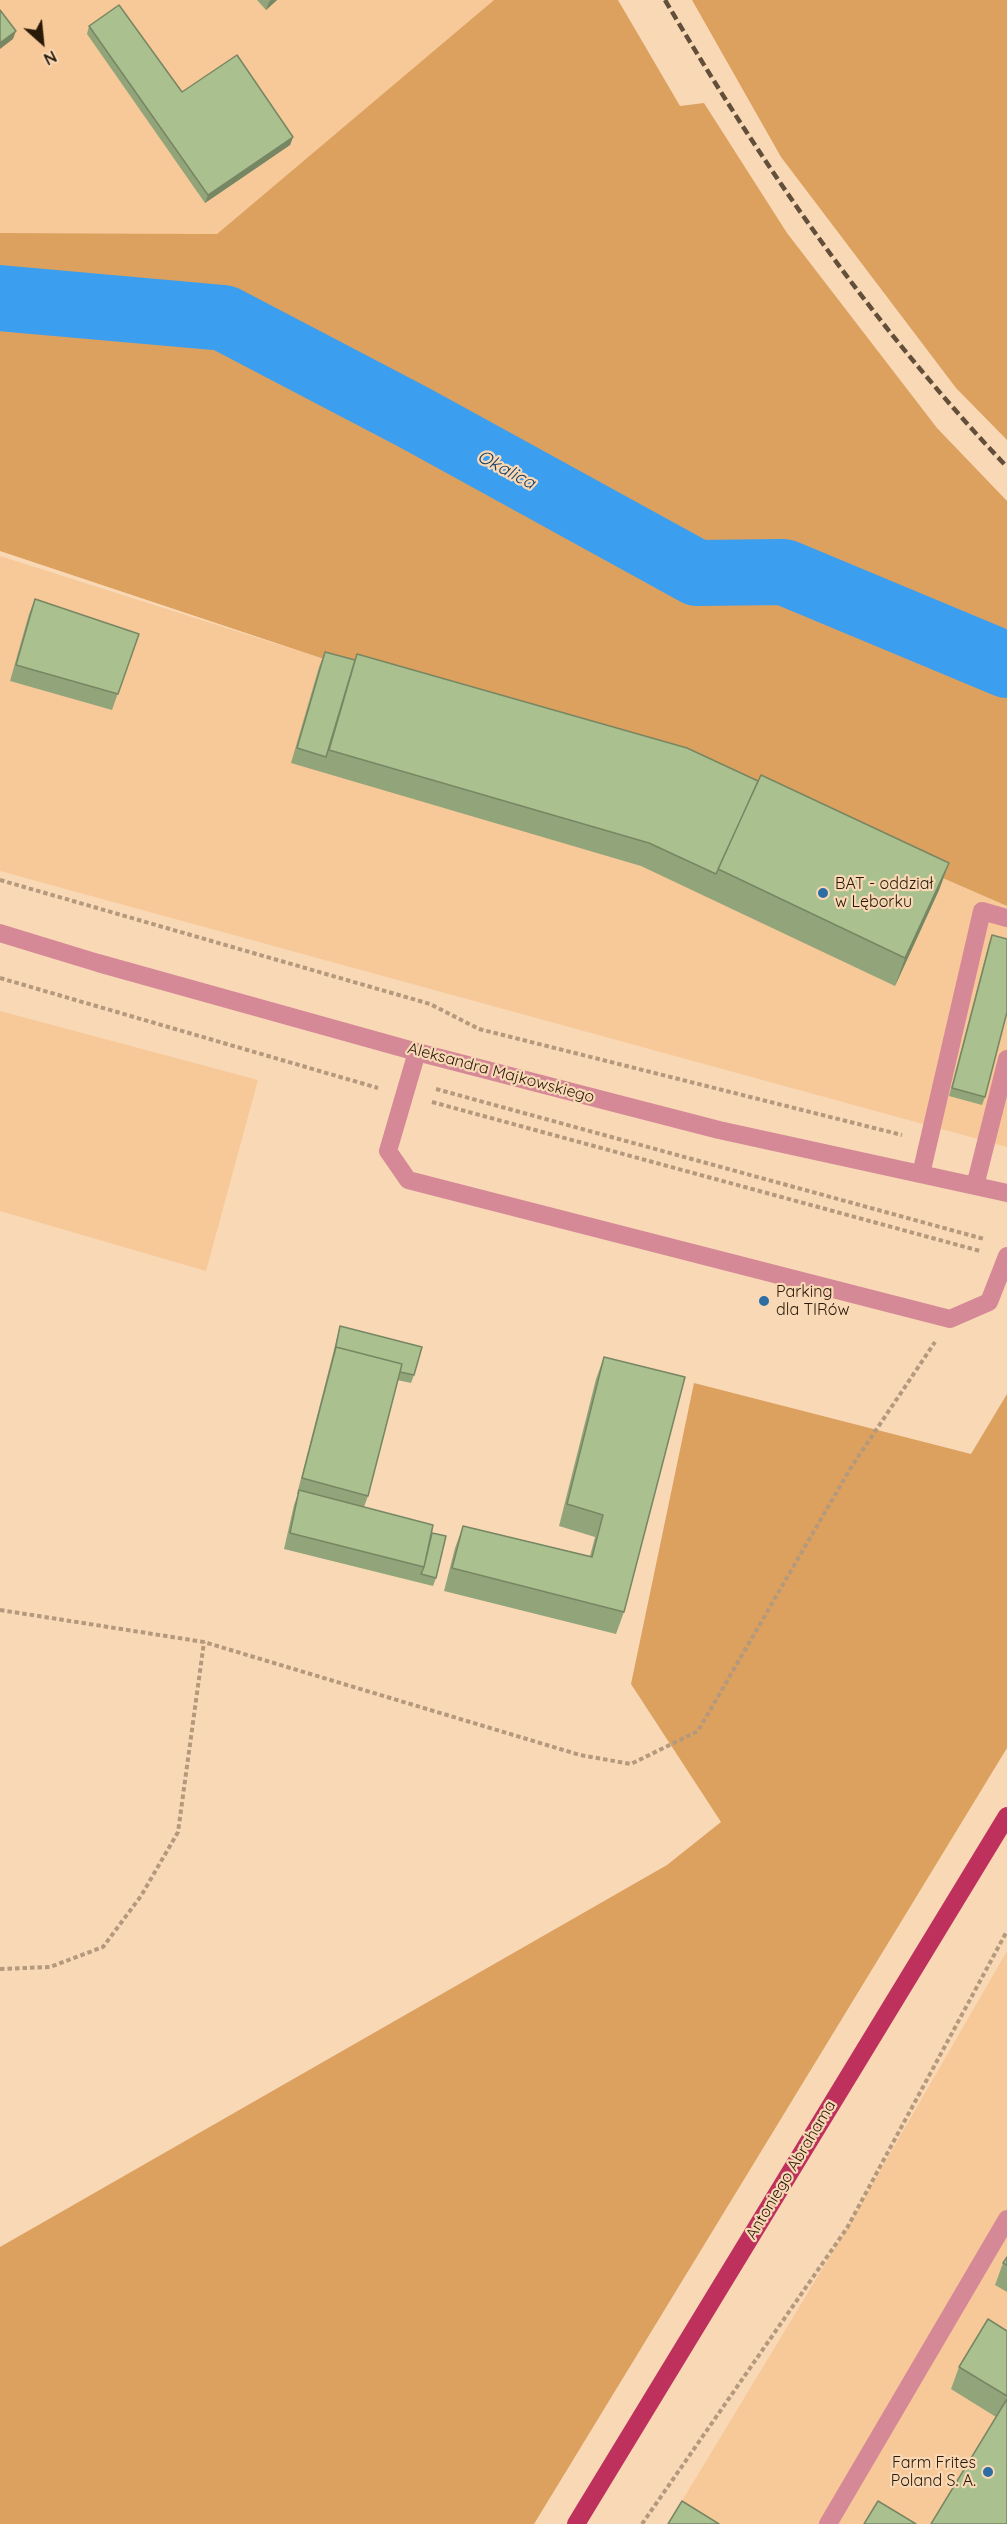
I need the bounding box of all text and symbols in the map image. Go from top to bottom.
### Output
north arrow [12,12,72,72]
text: N [40,46,60,70]
water label: Okalica [473,446,539,494]
place label: BAT - oddział w Lęborku [835,874,933,912]
marker: BAT - oddział w Lęborku [816,886,830,900]
street label: Aleksandra Majkowskiego [406,1039,596,1107]
place label: Parking dla TIRów [776,1282,850,1320]
marker: Parking dla TIRów [757,1294,771,1308]
street label: Antoniego Abrahama [742,2097,840,2243]
place label: Farm Frites Poland S. A. [891,2453,976,2491]
marker: Farm Frites Poland S. A. [981,2465,995,2479]

